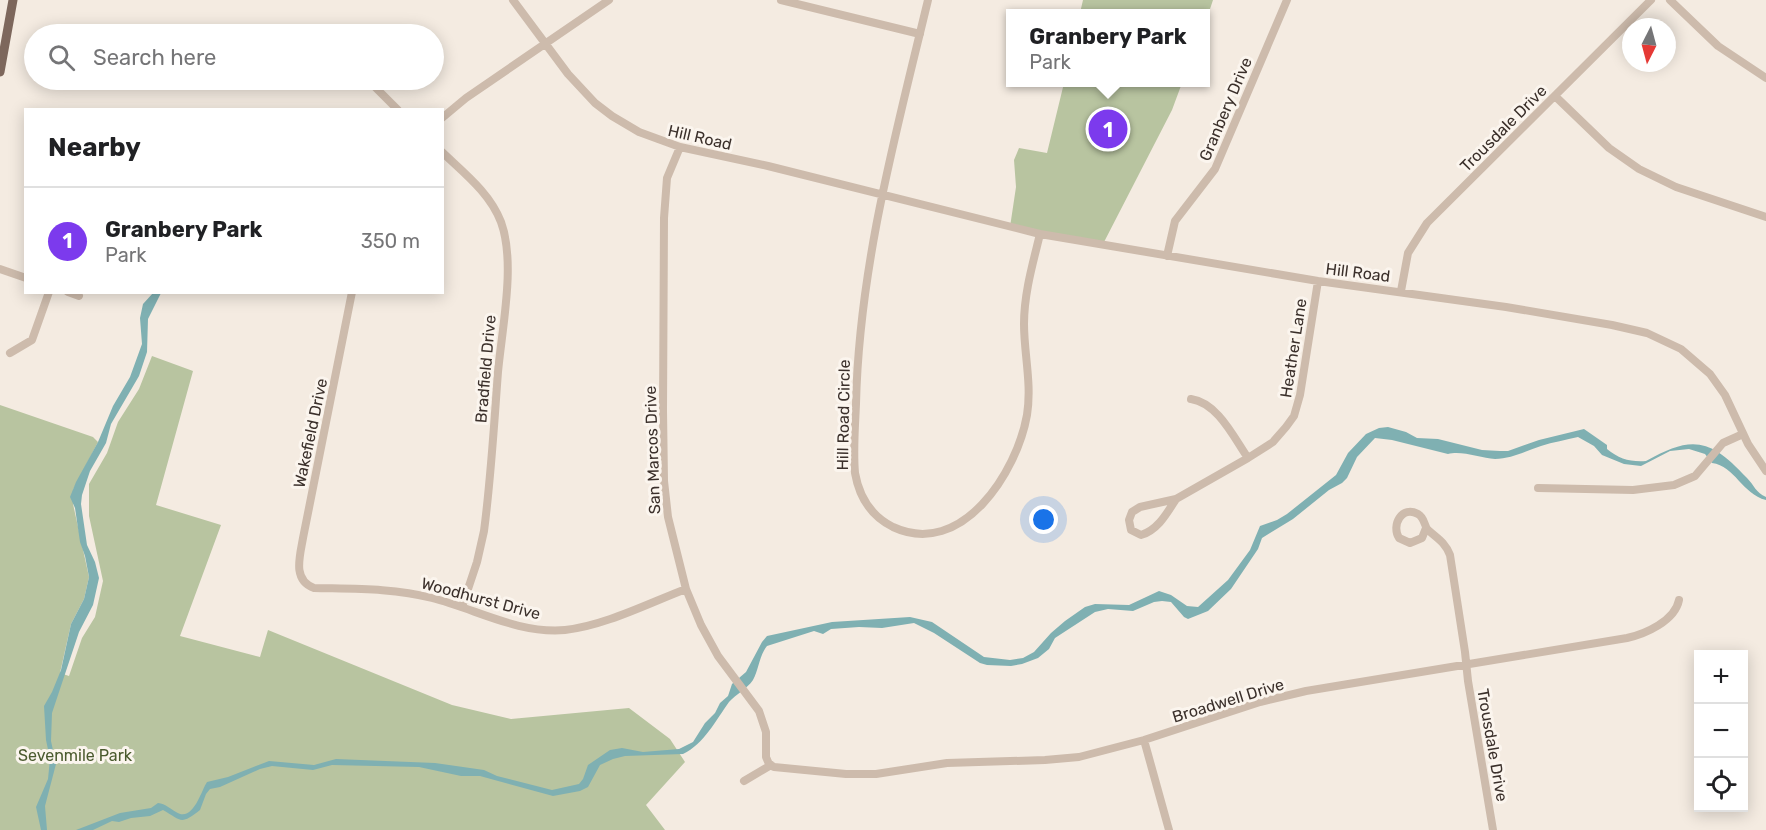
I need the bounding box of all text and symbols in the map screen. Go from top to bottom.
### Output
popup [1006,9,1210,87]
north arrow [1622,18,1676,72]
text: Granbery Park [1029,23,1187,50]
search box [24,24,444,90]
icon: search [45,41,78,74]
text: Search here [93,44,216,71]
text: Park [1029,50,1071,74]
street label: Granbery Drive [1195,54,1256,164]
street label: Trousdale Drive [1456,81,1551,176]
pin: 1 [1088,106,1128,152]
street label: Hill Road [666,121,734,154]
text: Nearby [48,132,141,163]
text: Granbery Park [105,216,262,243]
text: 1 [63,229,72,253]
text: 350 m [361,229,420,253]
text: Park [105,243,147,267]
street label: Hill Road [1325,259,1391,286]
street label: Heather Lane [1276,297,1311,399]
street label: Bradfield Drive [471,314,500,424]
street label: Hill Road Circle [833,359,854,471]
street label: Wakefield Drive [290,377,331,490]
street label: San Marcos Drive [641,385,664,515]
your location [1029,505,1058,534]
street label: Woodhurst Drive [419,573,543,624]
map controls [1694,650,1748,812]
button: + [1694,650,1748,704]
street label: Broadwell Drive [1170,674,1286,727]
street label: Trousdale Drive [1473,687,1512,803]
button: − [1694,704,1748,758]
park label: Sevenmile Park [18,746,133,765]
button: locate [1694,758,1748,812]

